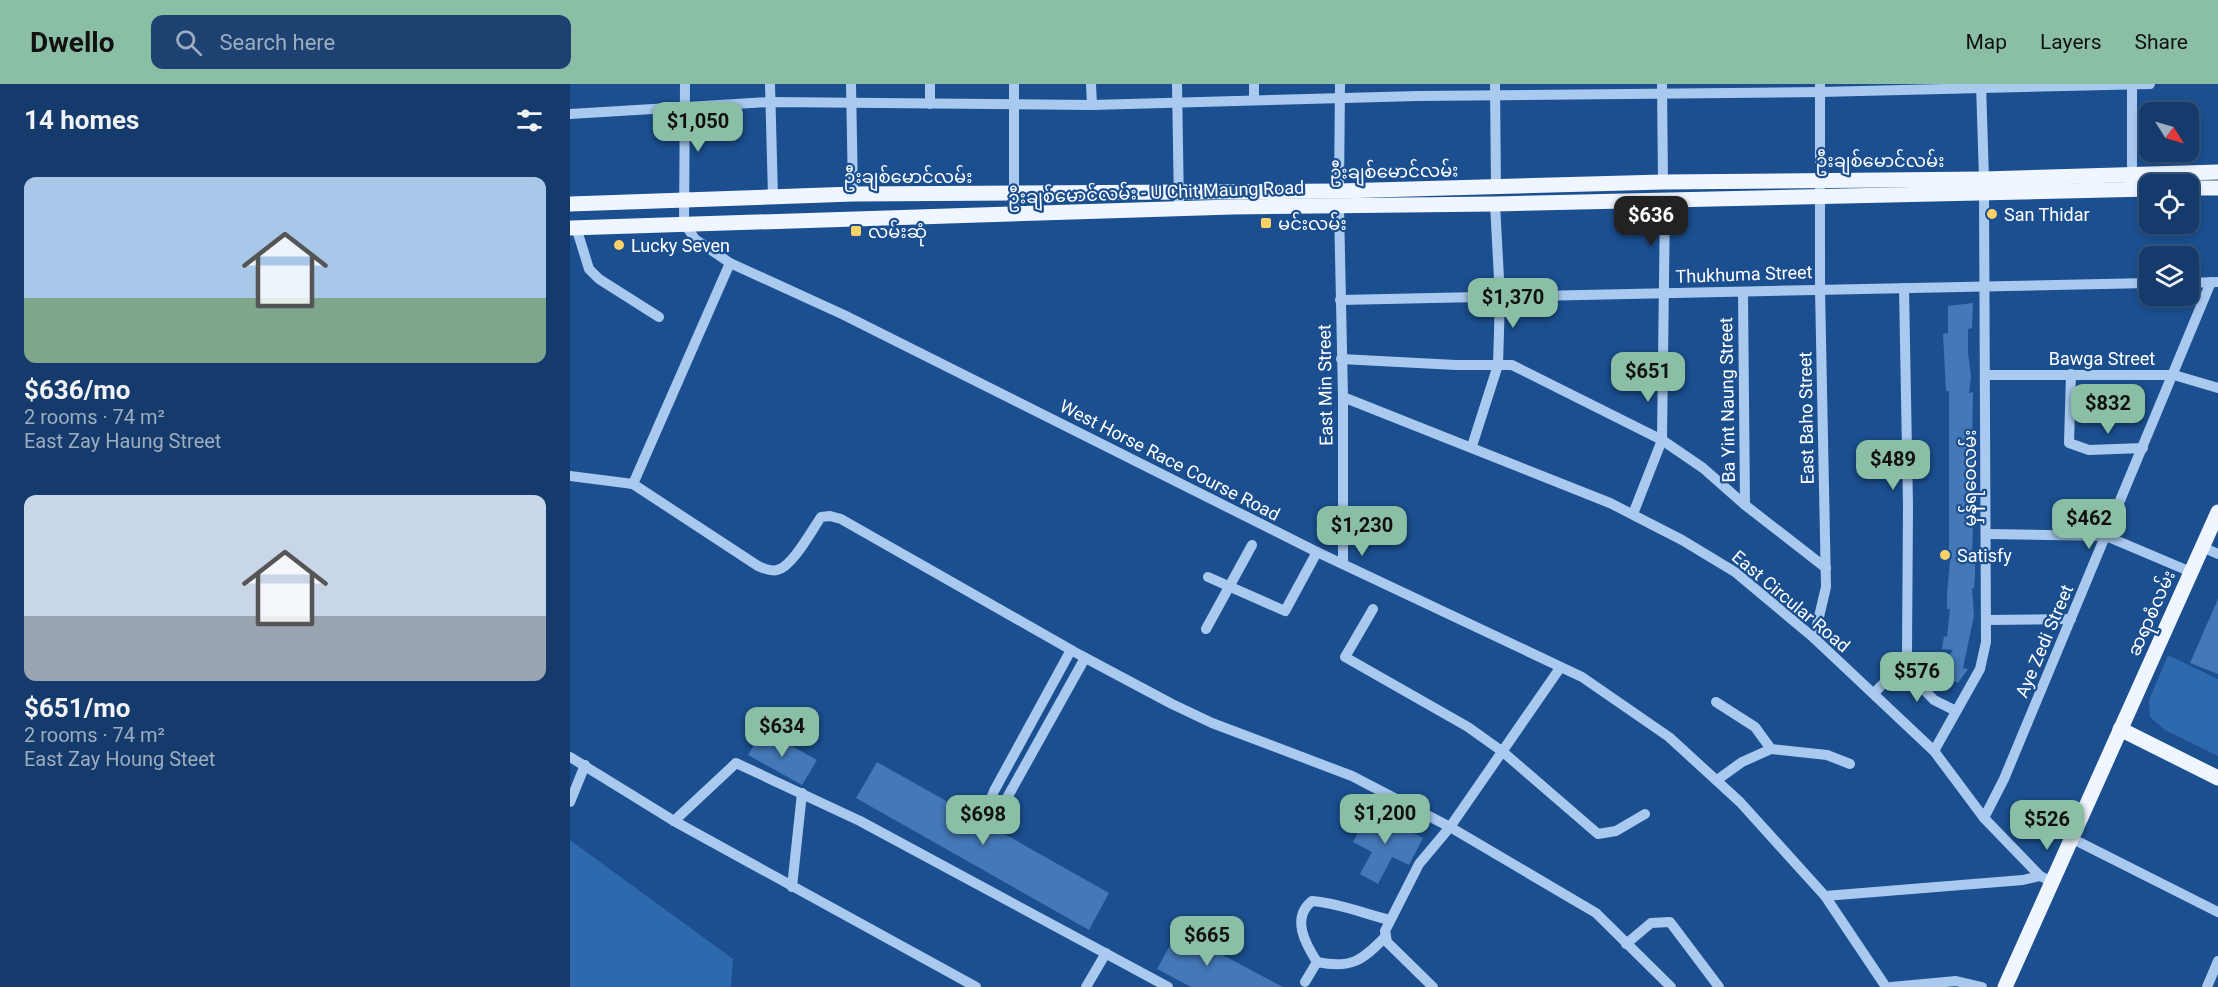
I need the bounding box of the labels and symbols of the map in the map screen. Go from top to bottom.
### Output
pin: $1,050 [649,102,747,153]
north arrow [2139,102,2199,162]
street label: ဦးချစ်မောင်လမ်း [1816,148,1944,176]
street label: ဦးချစ်မောင်လမ်း [1329,157,1459,188]
street label: ဦးချစ်မောင်လမ်း [844,164,972,192]
street label: ဦးချစ်မောင်လမ်း - U Chit Maung Road [1007,174,1305,213]
pin: $636 [1615,196,1687,247]
place label: San Thidar [2004,204,2090,225]
marker: San Thidar [1985,207,1999,221]
place label: မင်းလမ်း [1278,211,1347,234]
marker: မင်းလမ်း [1259,216,1273,230]
place label: လမ်းဆုံ [868,219,927,247]
marker: လမ်းဆုံ [849,224,863,238]
place label: Lucky Seven [631,235,730,256]
marker: Lucky Seven [612,238,626,252]
street label: Thukhuma Street [1675,261,1813,287]
pin: $1,370 [1464,278,1562,329]
street label: Ba Yint Naung Street [1715,317,1739,483]
street label: East Min Street [1313,324,1337,446]
street label: Bawga Street [2049,348,2155,369]
street label: East Baho Street [1794,351,1818,485]
pin: $651 [1612,352,1684,403]
pin: $832 [2072,384,2144,435]
street label: West Horse Race Course Road [1056,395,1284,525]
street label: မှန်ရဝေလမ်း [1957,430,1985,526]
pin: $489 [1857,440,1929,491]
pin: $462 [2053,499,2125,550]
pin: $1,230 [1313,506,1411,557]
place label: Satisfy [1957,545,2012,566]
street label: East Circular Road [1728,546,1854,656]
marker: Satisfy [1938,548,1952,562]
street label: ဆရာစံလမ်း [2121,566,2184,661]
street label: Aye Zedi Street [2011,581,2077,700]
pin: $576 [1881,652,1953,703]
pin: $634 [746,707,818,758]
pin: $1,200 [1336,794,1434,845]
pin: $698 [947,795,1019,846]
pin: $526 [2011,800,2083,851]
pin: $665 [1171,916,1243,967]

